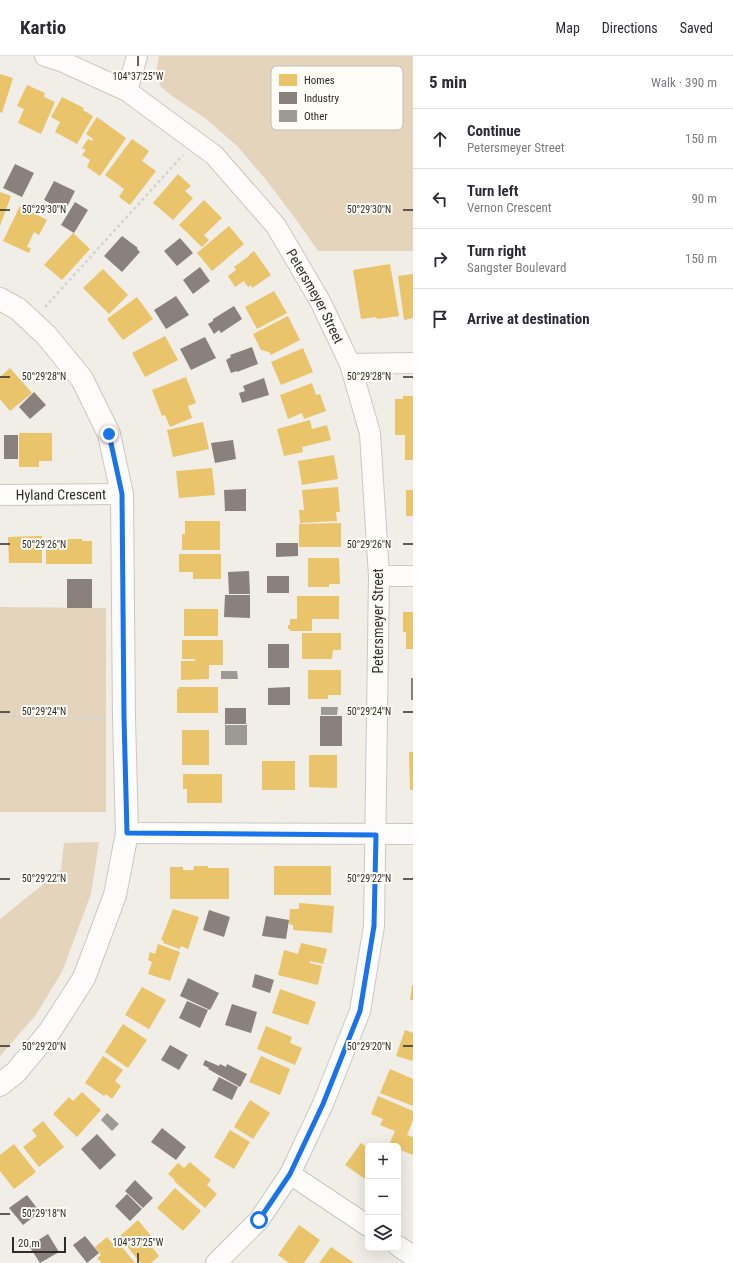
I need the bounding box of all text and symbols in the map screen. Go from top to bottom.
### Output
text: Kartio [20,16,66,39]
text: Map [556,20,580,36]
text: Directions [602,20,658,36]
text: Saved [680,20,713,36]
legend [271,66,403,130]
text: 104°37'25"W [113,71,164,82]
text: 5 min [429,72,467,92]
text: Homes [304,74,335,87]
text: Walk · 390 m [651,75,717,90]
text: Industry [304,92,340,105]
text: Other [304,110,328,123]
text: Continue [467,122,521,140]
icon: ahead [429,128,451,150]
text: 150 m [685,131,717,146]
text: Petersmeyer Street [467,140,565,155]
text: Turn left [467,182,518,200]
icon: left [429,188,451,210]
text: 90 m [691,191,717,206]
text: Vernon Crescent [467,200,552,215]
text: 50°29'30"N [22,204,66,215]
text: 50°29'30"N [347,204,391,215]
text: Turn right [467,242,526,260]
street label: Petersmeyer Street [283,246,347,346]
icon: right [429,248,451,270]
text: 150 m [685,251,717,266]
text: Sangster Boulevard [467,260,566,275]
icon: arrive [429,308,451,330]
text: Arrive at destination [467,310,590,328]
text: 50°29'28"N [22,371,66,382]
text: 50°29'28"N [347,371,391,382]
route end [100,425,118,443]
street label: Hyland Crescent [16,486,106,503]
text: 50°29'26"N [22,539,66,550]
text: 50°29'26"N [347,539,391,550]
street label: Petersmeyer Street [370,568,386,674]
text: 50°29'24"N [22,706,66,717]
text: 50°29'24"N [347,706,391,717]
text: 50°29'22"N [22,873,66,884]
text: 50°29'22"N [347,873,391,884]
text: 50°29'20"N [22,1041,66,1052]
text: 50°29'20"N [347,1041,391,1052]
map controls [365,1143,401,1251]
button: + [365,1143,401,1179]
button: − [365,1179,401,1215]
text: 50°29'18"N [22,1208,66,1219]
route start [250,1211,268,1229]
button: layers [365,1215,401,1251]
scale bar [12,1235,66,1254]
text: 20 m [18,1237,40,1250]
text: 104°37'25"W [113,1237,164,1248]

